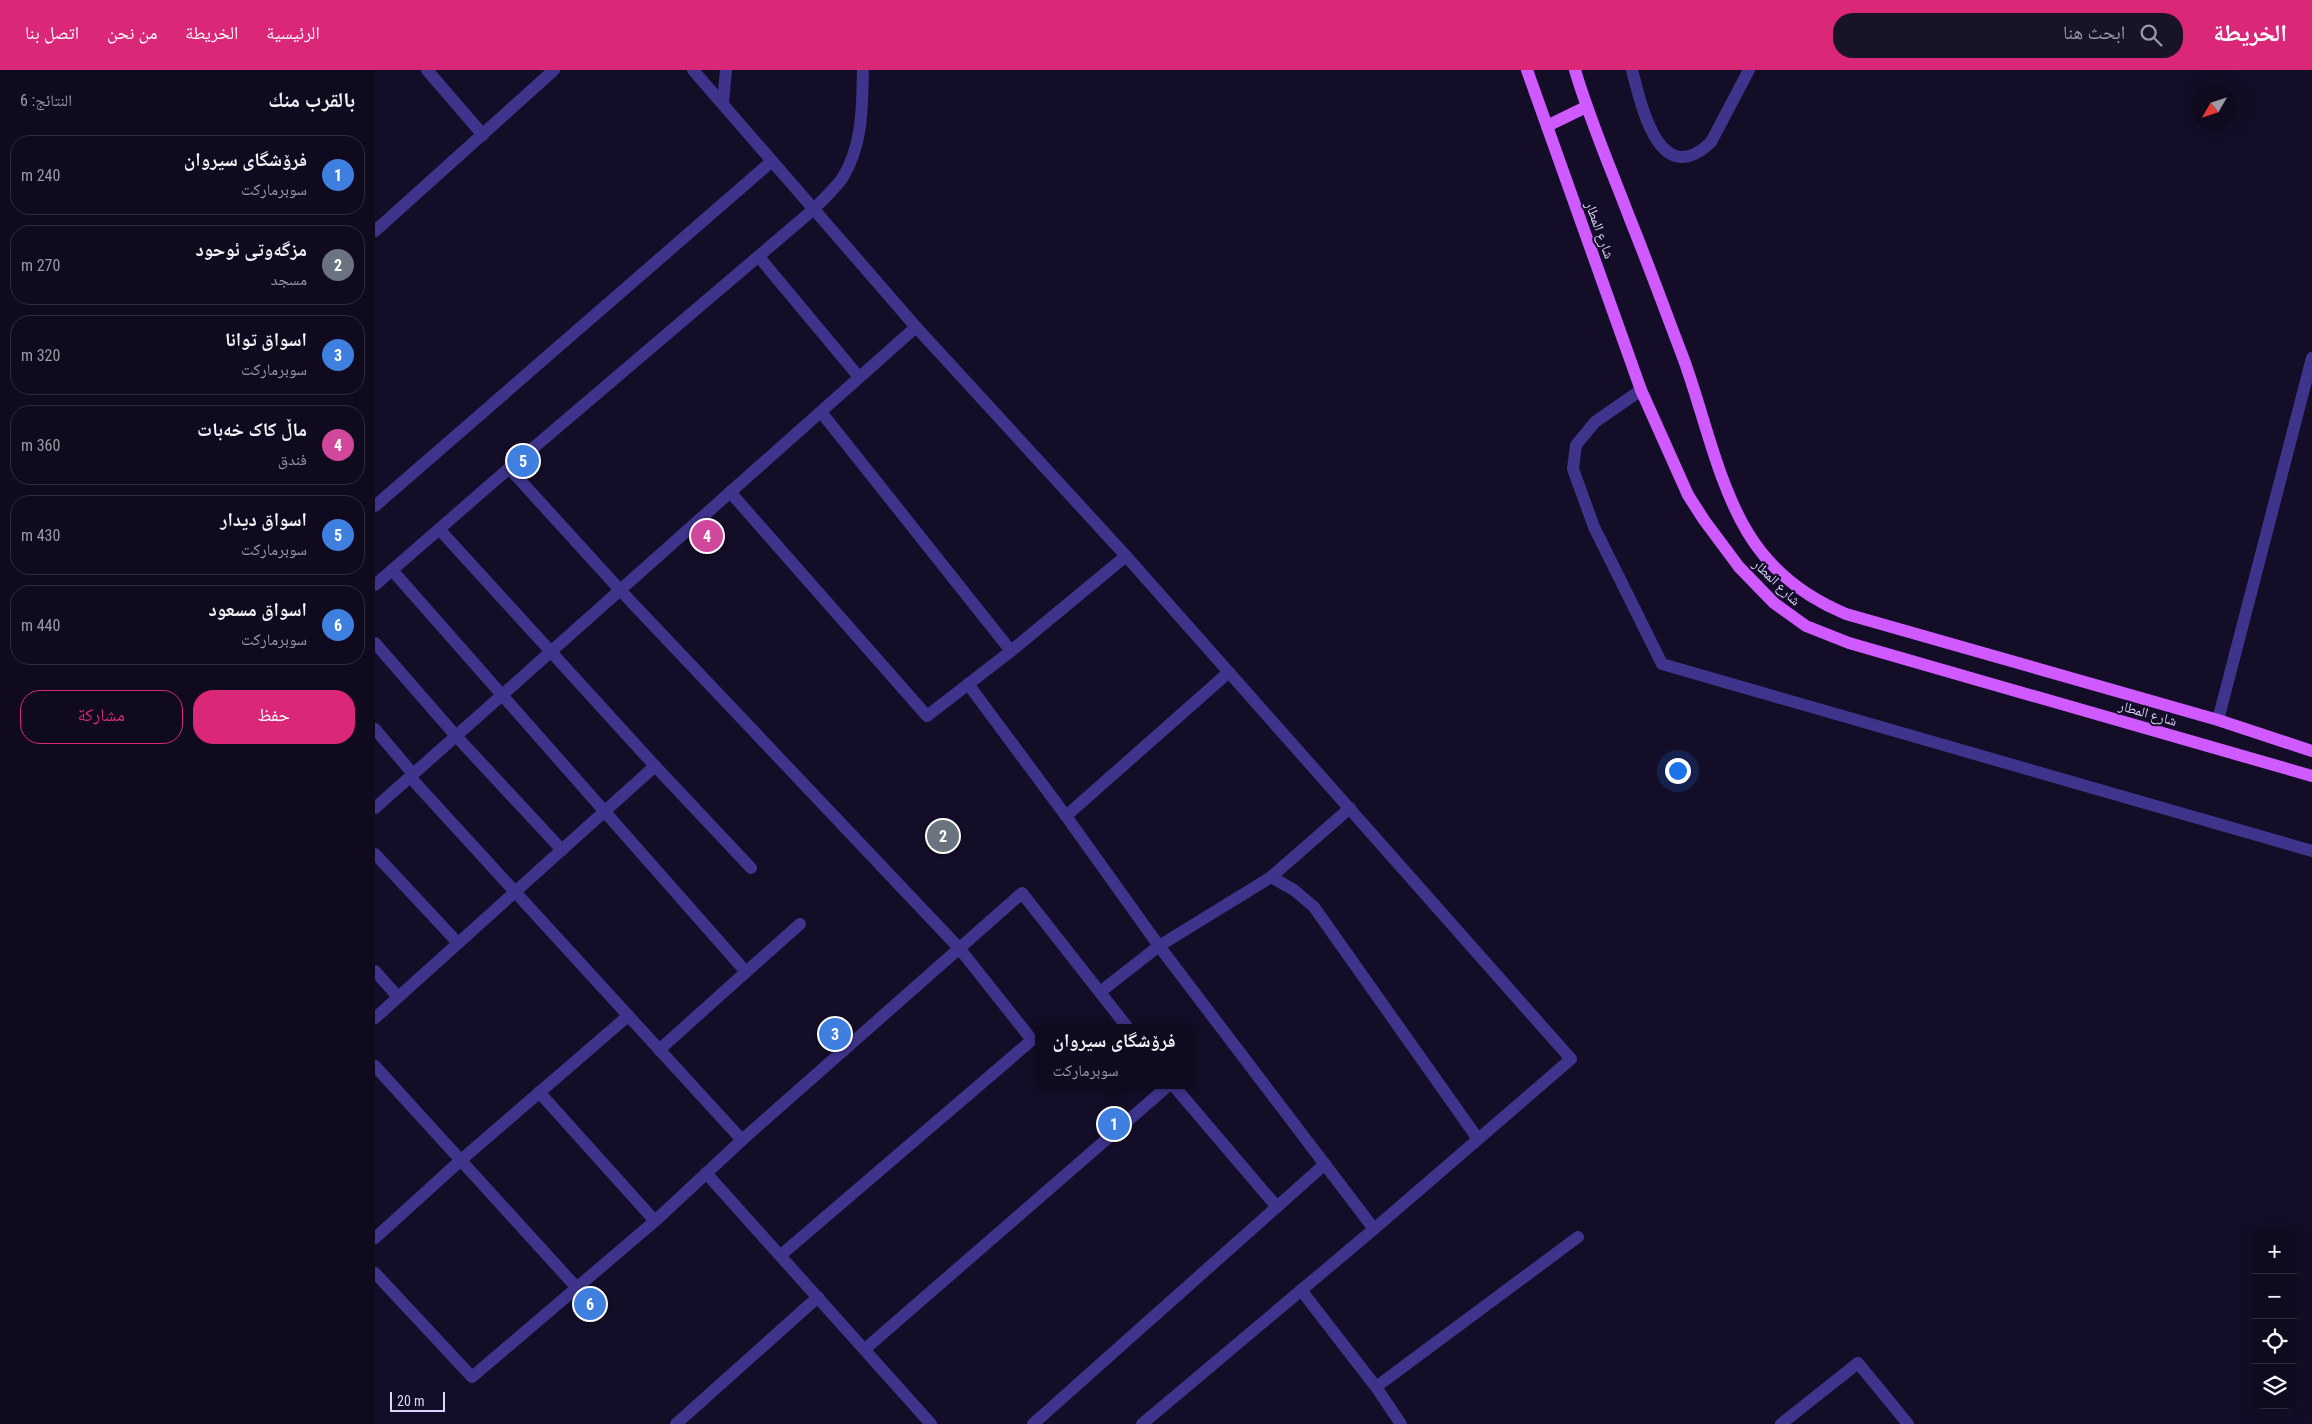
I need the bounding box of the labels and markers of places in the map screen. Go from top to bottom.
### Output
pin: 5 [507,442,539,480]
pin: 4 [691,517,723,555]
pin: 2 [927,817,959,855]
pin: 3 [819,1015,851,1053]
pin: 1 [1098,1105,1130,1143]
pin: 6 [574,1285,606,1323]

